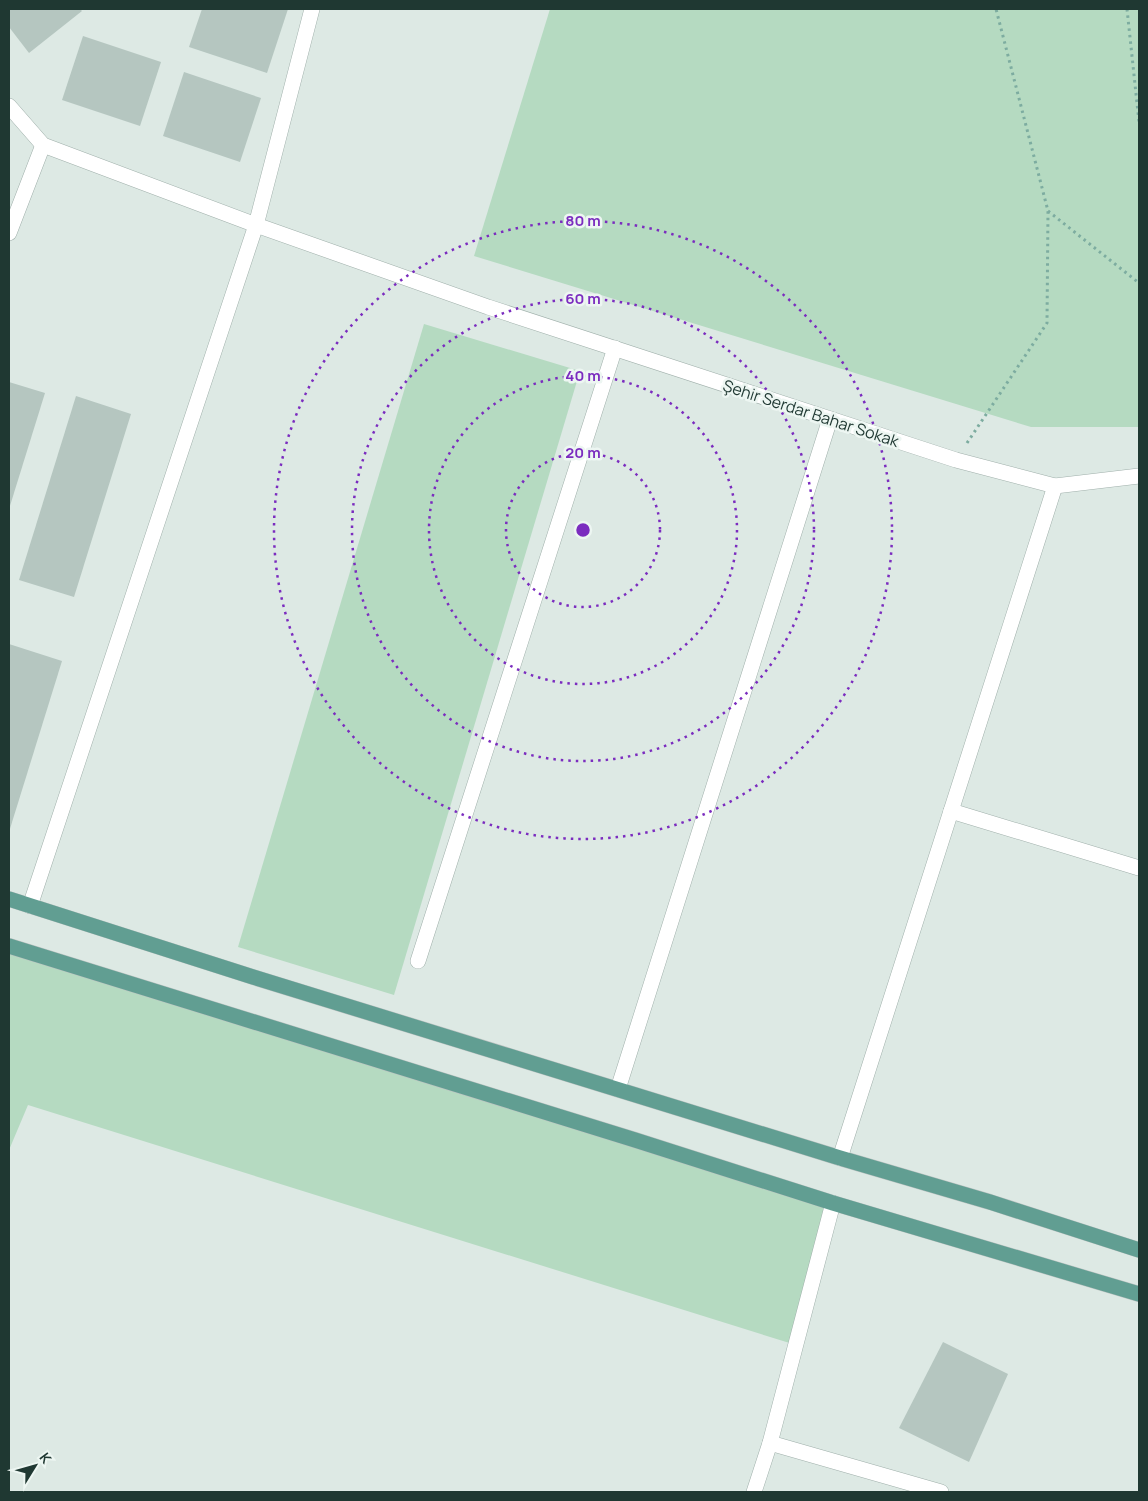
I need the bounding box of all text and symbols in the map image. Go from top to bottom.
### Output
text: 80 m [565,210,601,231]
text: 60 m [565,288,601,309]
text: 40 m [565,365,601,386]
street label: Şehir Serdar Bahar Sokak [720,374,903,452]
text: 20 m [565,442,601,463]
centre of rings [574,521,592,539]
north arrow [10,1441,60,1491]
text: K [35,1449,57,1468]

